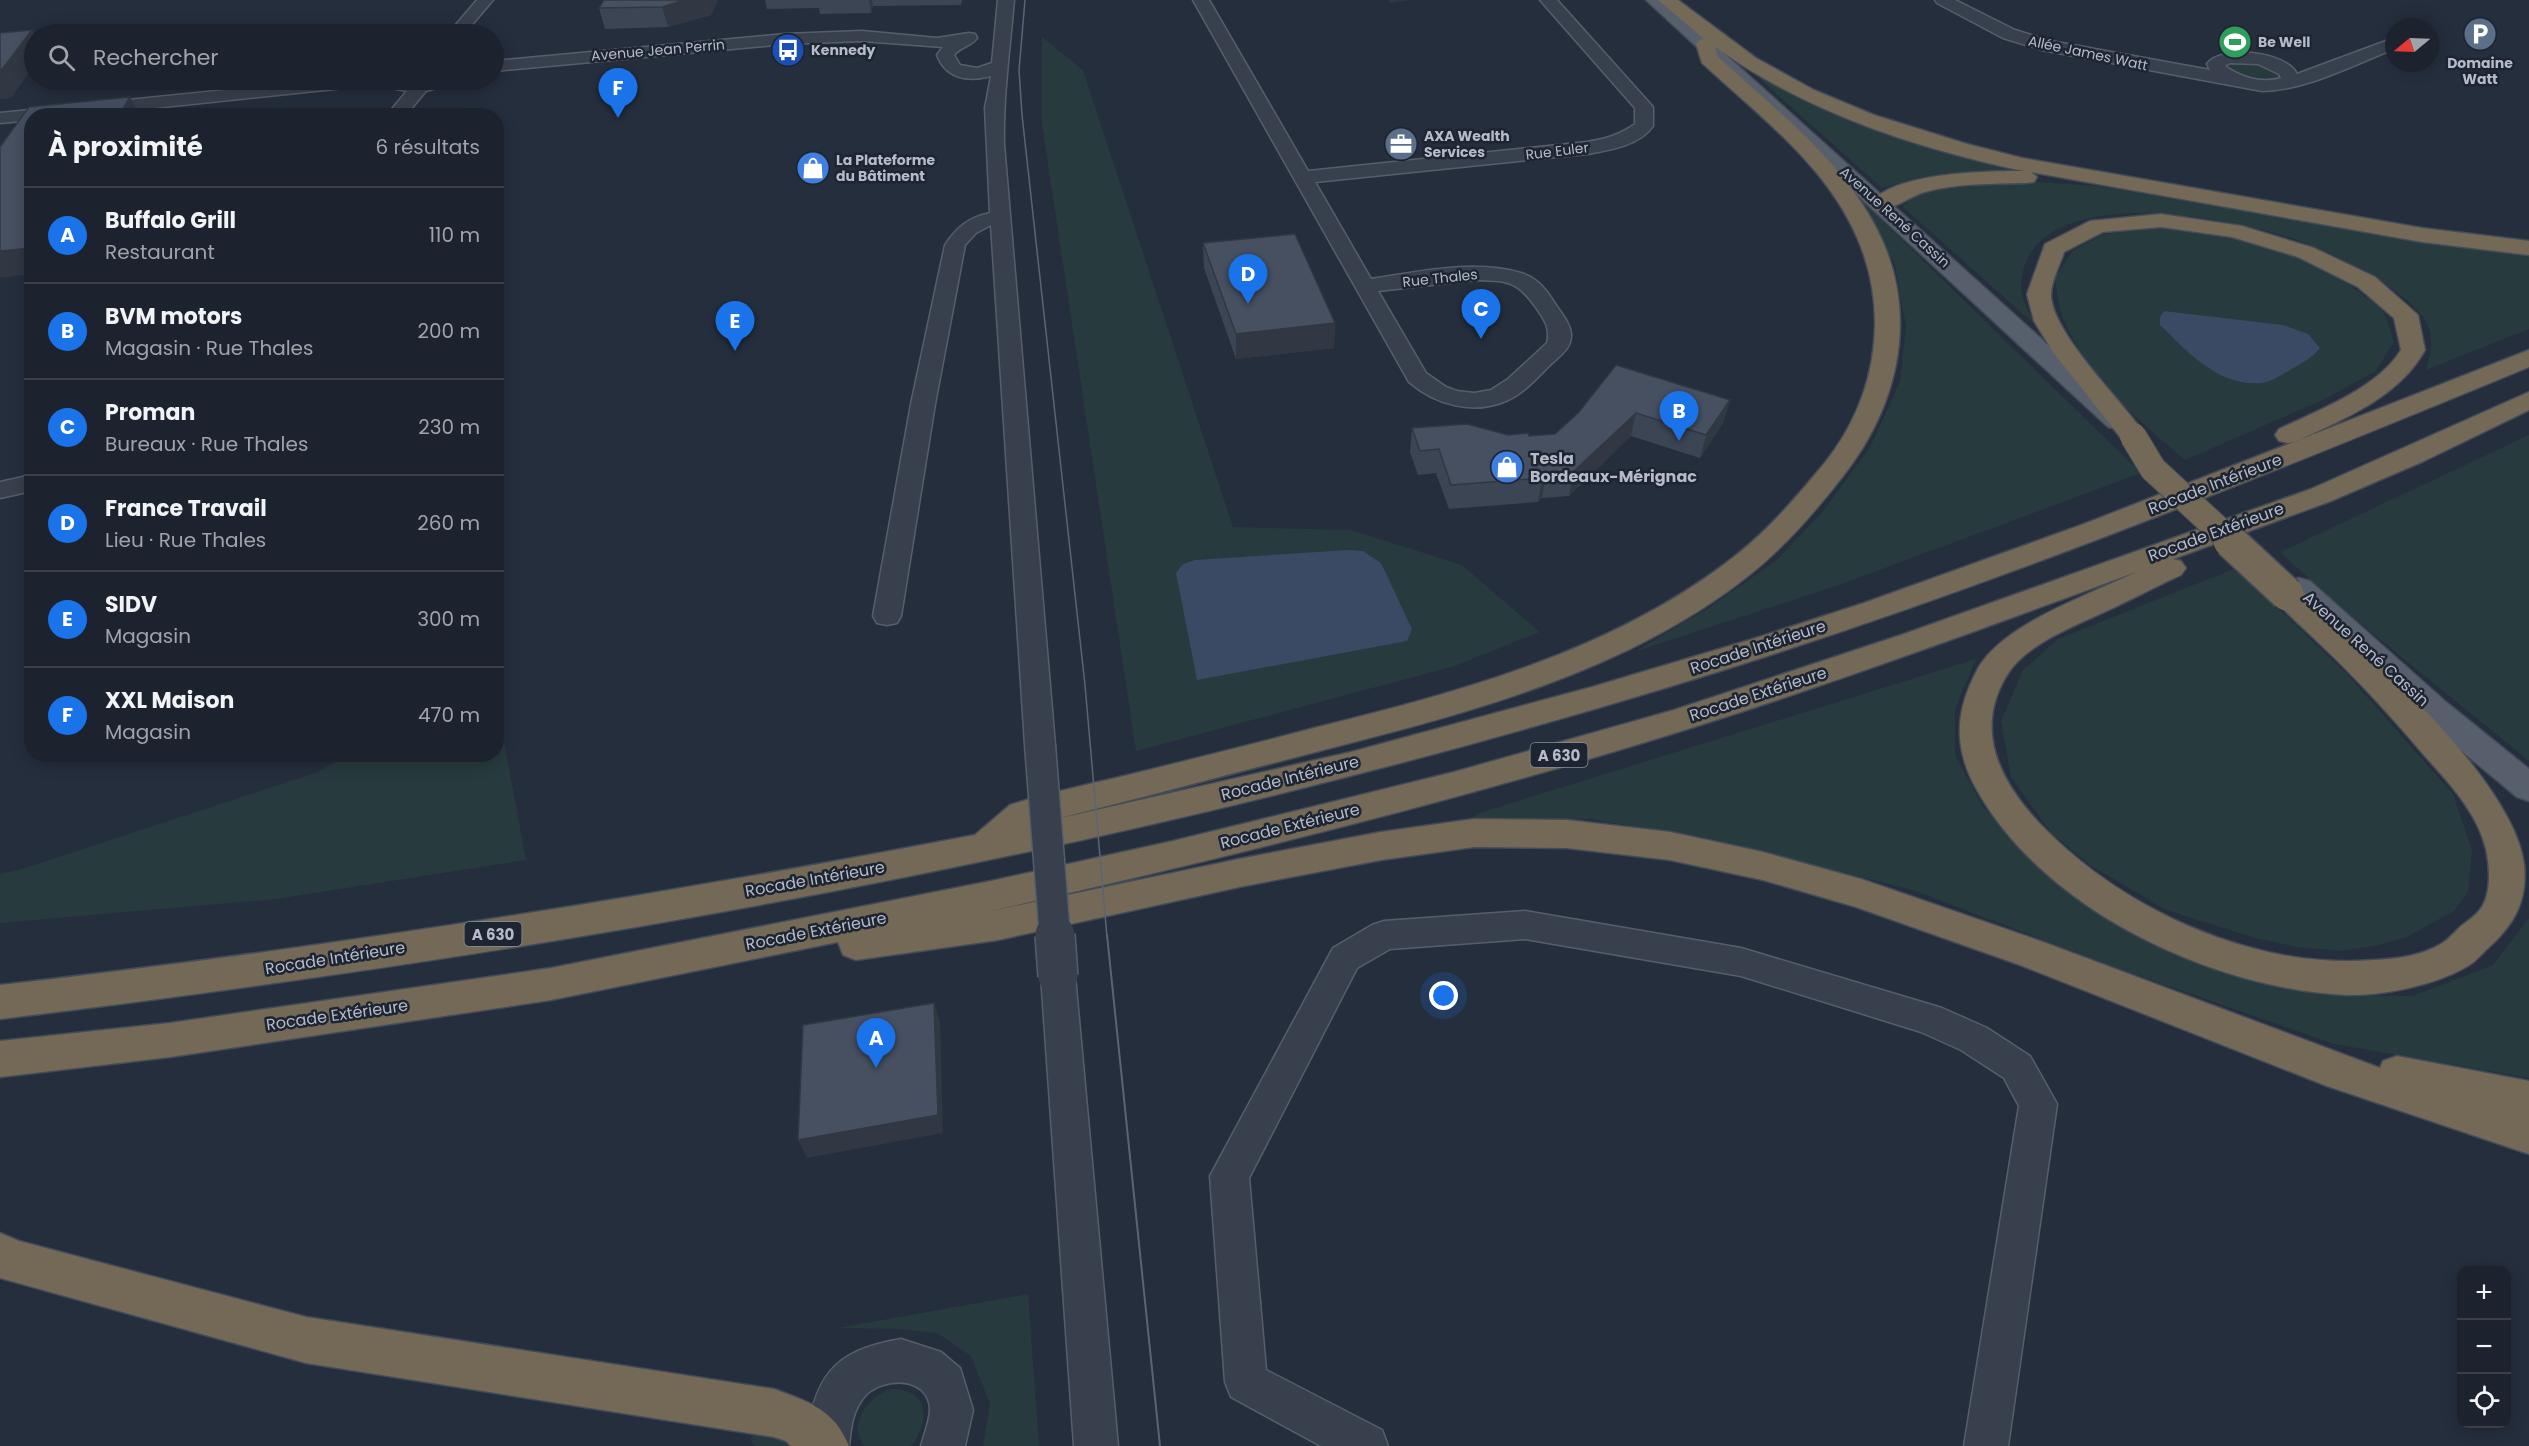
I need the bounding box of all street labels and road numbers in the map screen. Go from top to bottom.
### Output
street label: Allée James Watt [2026,31,2150,75]
street label: Avenue Jean Perrin [590,34,726,66]
street label: Rue Euler [1524,137,1590,165]
street label: Avenue René Cassin [1835,162,1955,272]
street label: Rue Thales [1401,264,1479,292]
street label: Rocade Intérieure [2145,448,2285,520]
street label: Rocade Extérieure [2145,497,2287,567]
street label: Avenue René Cassin [2298,586,2434,712]
street label: Rocade Intérieure [1687,614,1829,680]
street label: Rocade Extérieure [1686,661,1830,727]
road number: A 630 [1530,743,1588,767]
street label: Rocade Intérieure [1219,750,1361,806]
street label: Rocade Extérieure [1218,798,1362,854]
street label: Rocade Intérieure [743,855,887,903]
street label: Rocade Extérieure [744,906,888,956]
road number: A 630 [464,922,522,946]
street label: Rocade Intérieure [263,936,407,980]
street label: Rocade Extérieure [265,994,410,1036]

